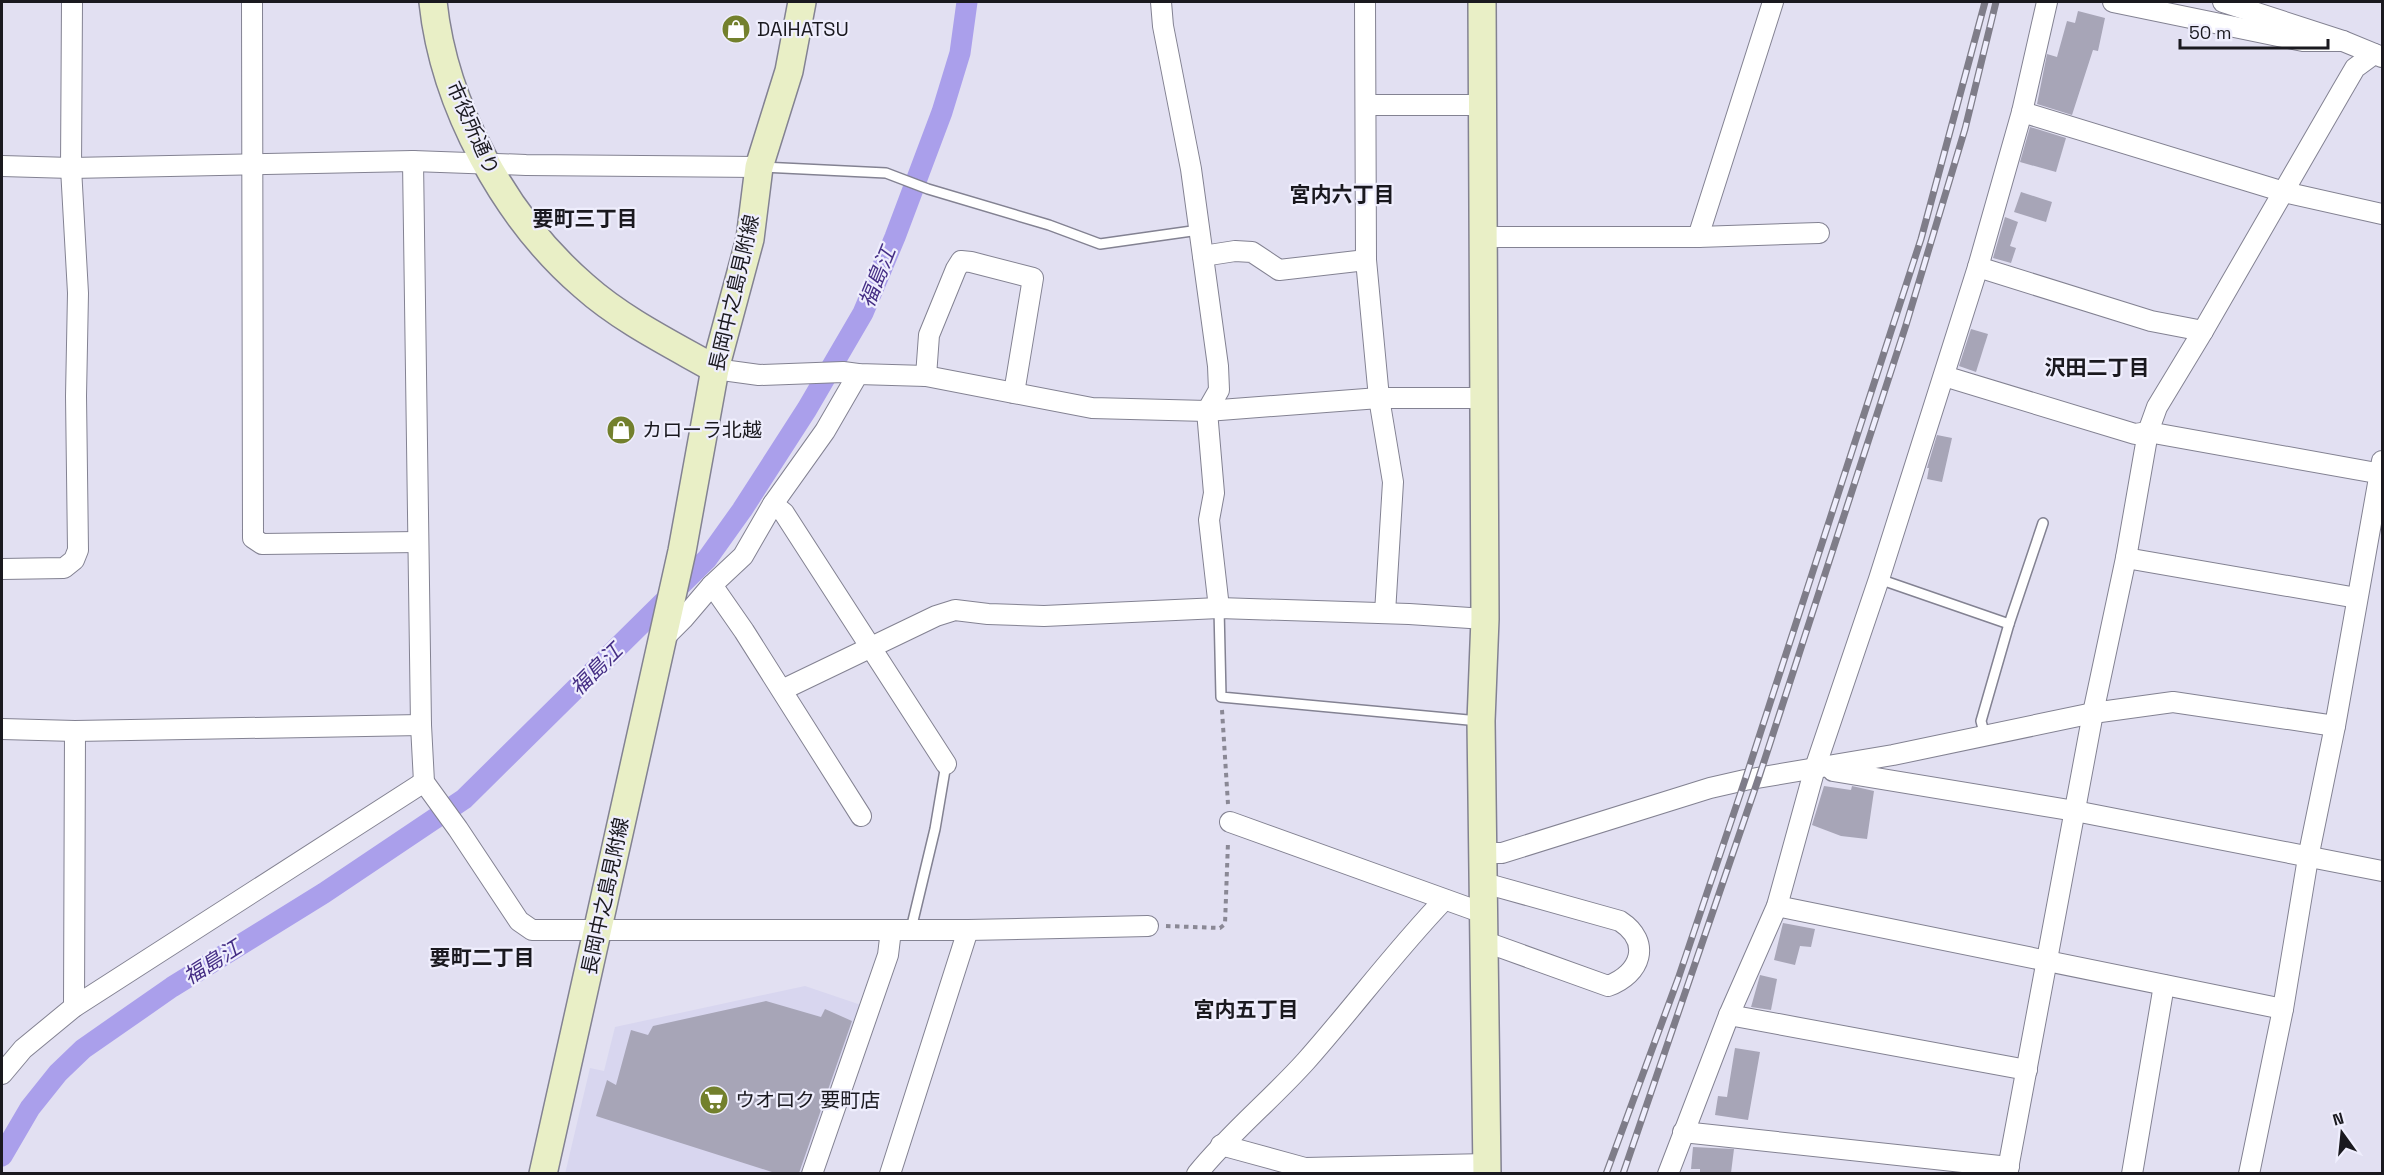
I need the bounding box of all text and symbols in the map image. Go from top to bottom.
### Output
scale bar [2180,12,2328,50]
shop icon: DAIHATSU [720,13,752,45]
place label: DAIHATSU [757,16,849,42]
text: 50 m [2189,21,2231,44]
street label: 市役所通り [441,77,505,179]
district label: 宮内六丁目 [1290,181,1395,208]
district label: 要町三丁目 [533,205,638,232]
street label: 長岡中之島見附線 [703,212,765,374]
water label: 福島江 [853,241,902,311]
district label: 沢田二丁目 [2045,354,2150,381]
shop icon: カローラ北越 [605,414,637,446]
place label: カローラ北越 [642,417,762,443]
water label: 福島江 [564,636,629,701]
street label: 長岡中之島見附線 [576,815,634,977]
water label: 福島江 [178,933,248,990]
district label: 要町二丁目 [430,944,535,971]
district label: 宮内五丁目 [1194,996,1299,1023]
supermarket icon: ウオロク 要町店 [698,1084,730,1116]
place label: ウオロク 要町店 [735,1087,880,1113]
north arrow [2312,1103,2372,1163]
text: N [2330,1107,2346,1131]

